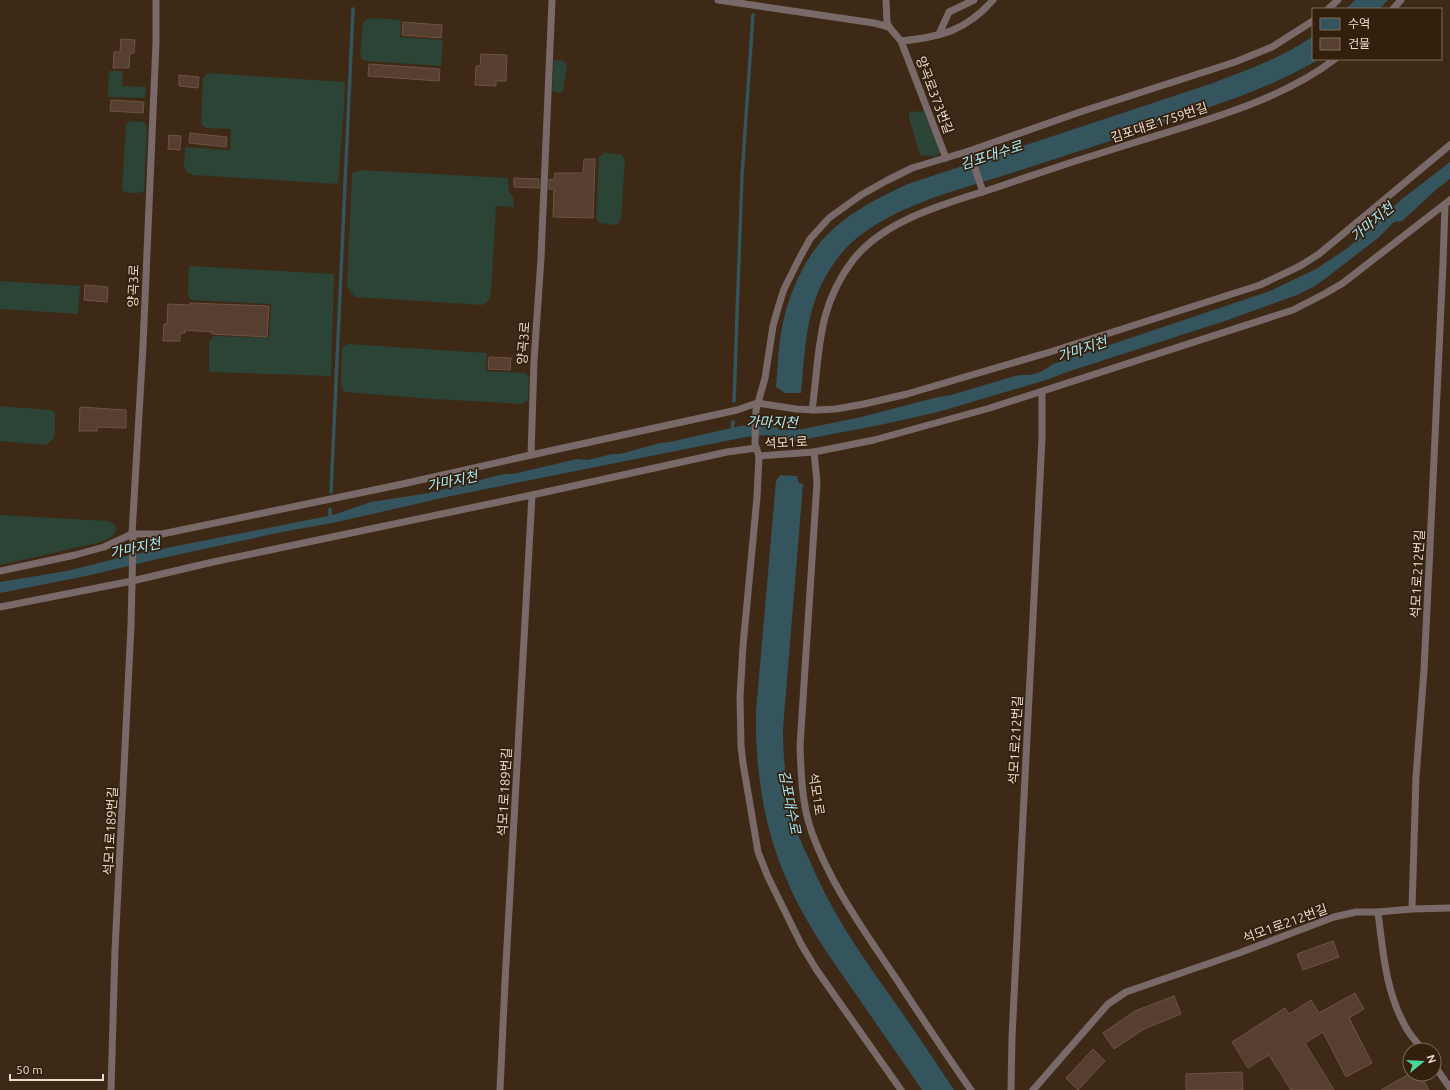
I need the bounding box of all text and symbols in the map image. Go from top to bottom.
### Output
legend [1312,8,1442,60]
text: 수역 [1348,17,1370,30]
text: 건물 [1348,37,1370,50]
street label: 양곡로373번길 [914,54,956,136]
street label: 김포대로1759번길 [1109,100,1209,144]
water label: 김포대수로 [958,137,1025,173]
water label: 가마지천 [1347,199,1398,245]
street label: 양곡3로 [125,264,141,308]
street label: 양곡3로 [515,321,531,365]
water label: 가마지천 [1055,333,1110,365]
water label: 가마지천 [746,414,799,430]
street label: 석모1로 [764,434,808,450]
water label: 가마지천 [425,468,480,494]
street label: 석모1로212번길 [1408,529,1426,619]
water label: 가마지천 [108,535,163,561]
street label: 석모1로212번길 [1006,695,1024,785]
street label: 석모1로189번길 [495,747,513,837]
water label: 김포대수로 [776,769,804,836]
street label: 석모1로 [807,772,827,816]
street label: 석모1로189번길 [101,786,119,876]
street label: 석모1로212번길 [1241,901,1329,945]
north arrow [1402,1042,1442,1082]
text: N [1425,1053,1438,1065]
scale bar [10,1056,103,1082]
text: 50 m [16,1063,43,1076]

